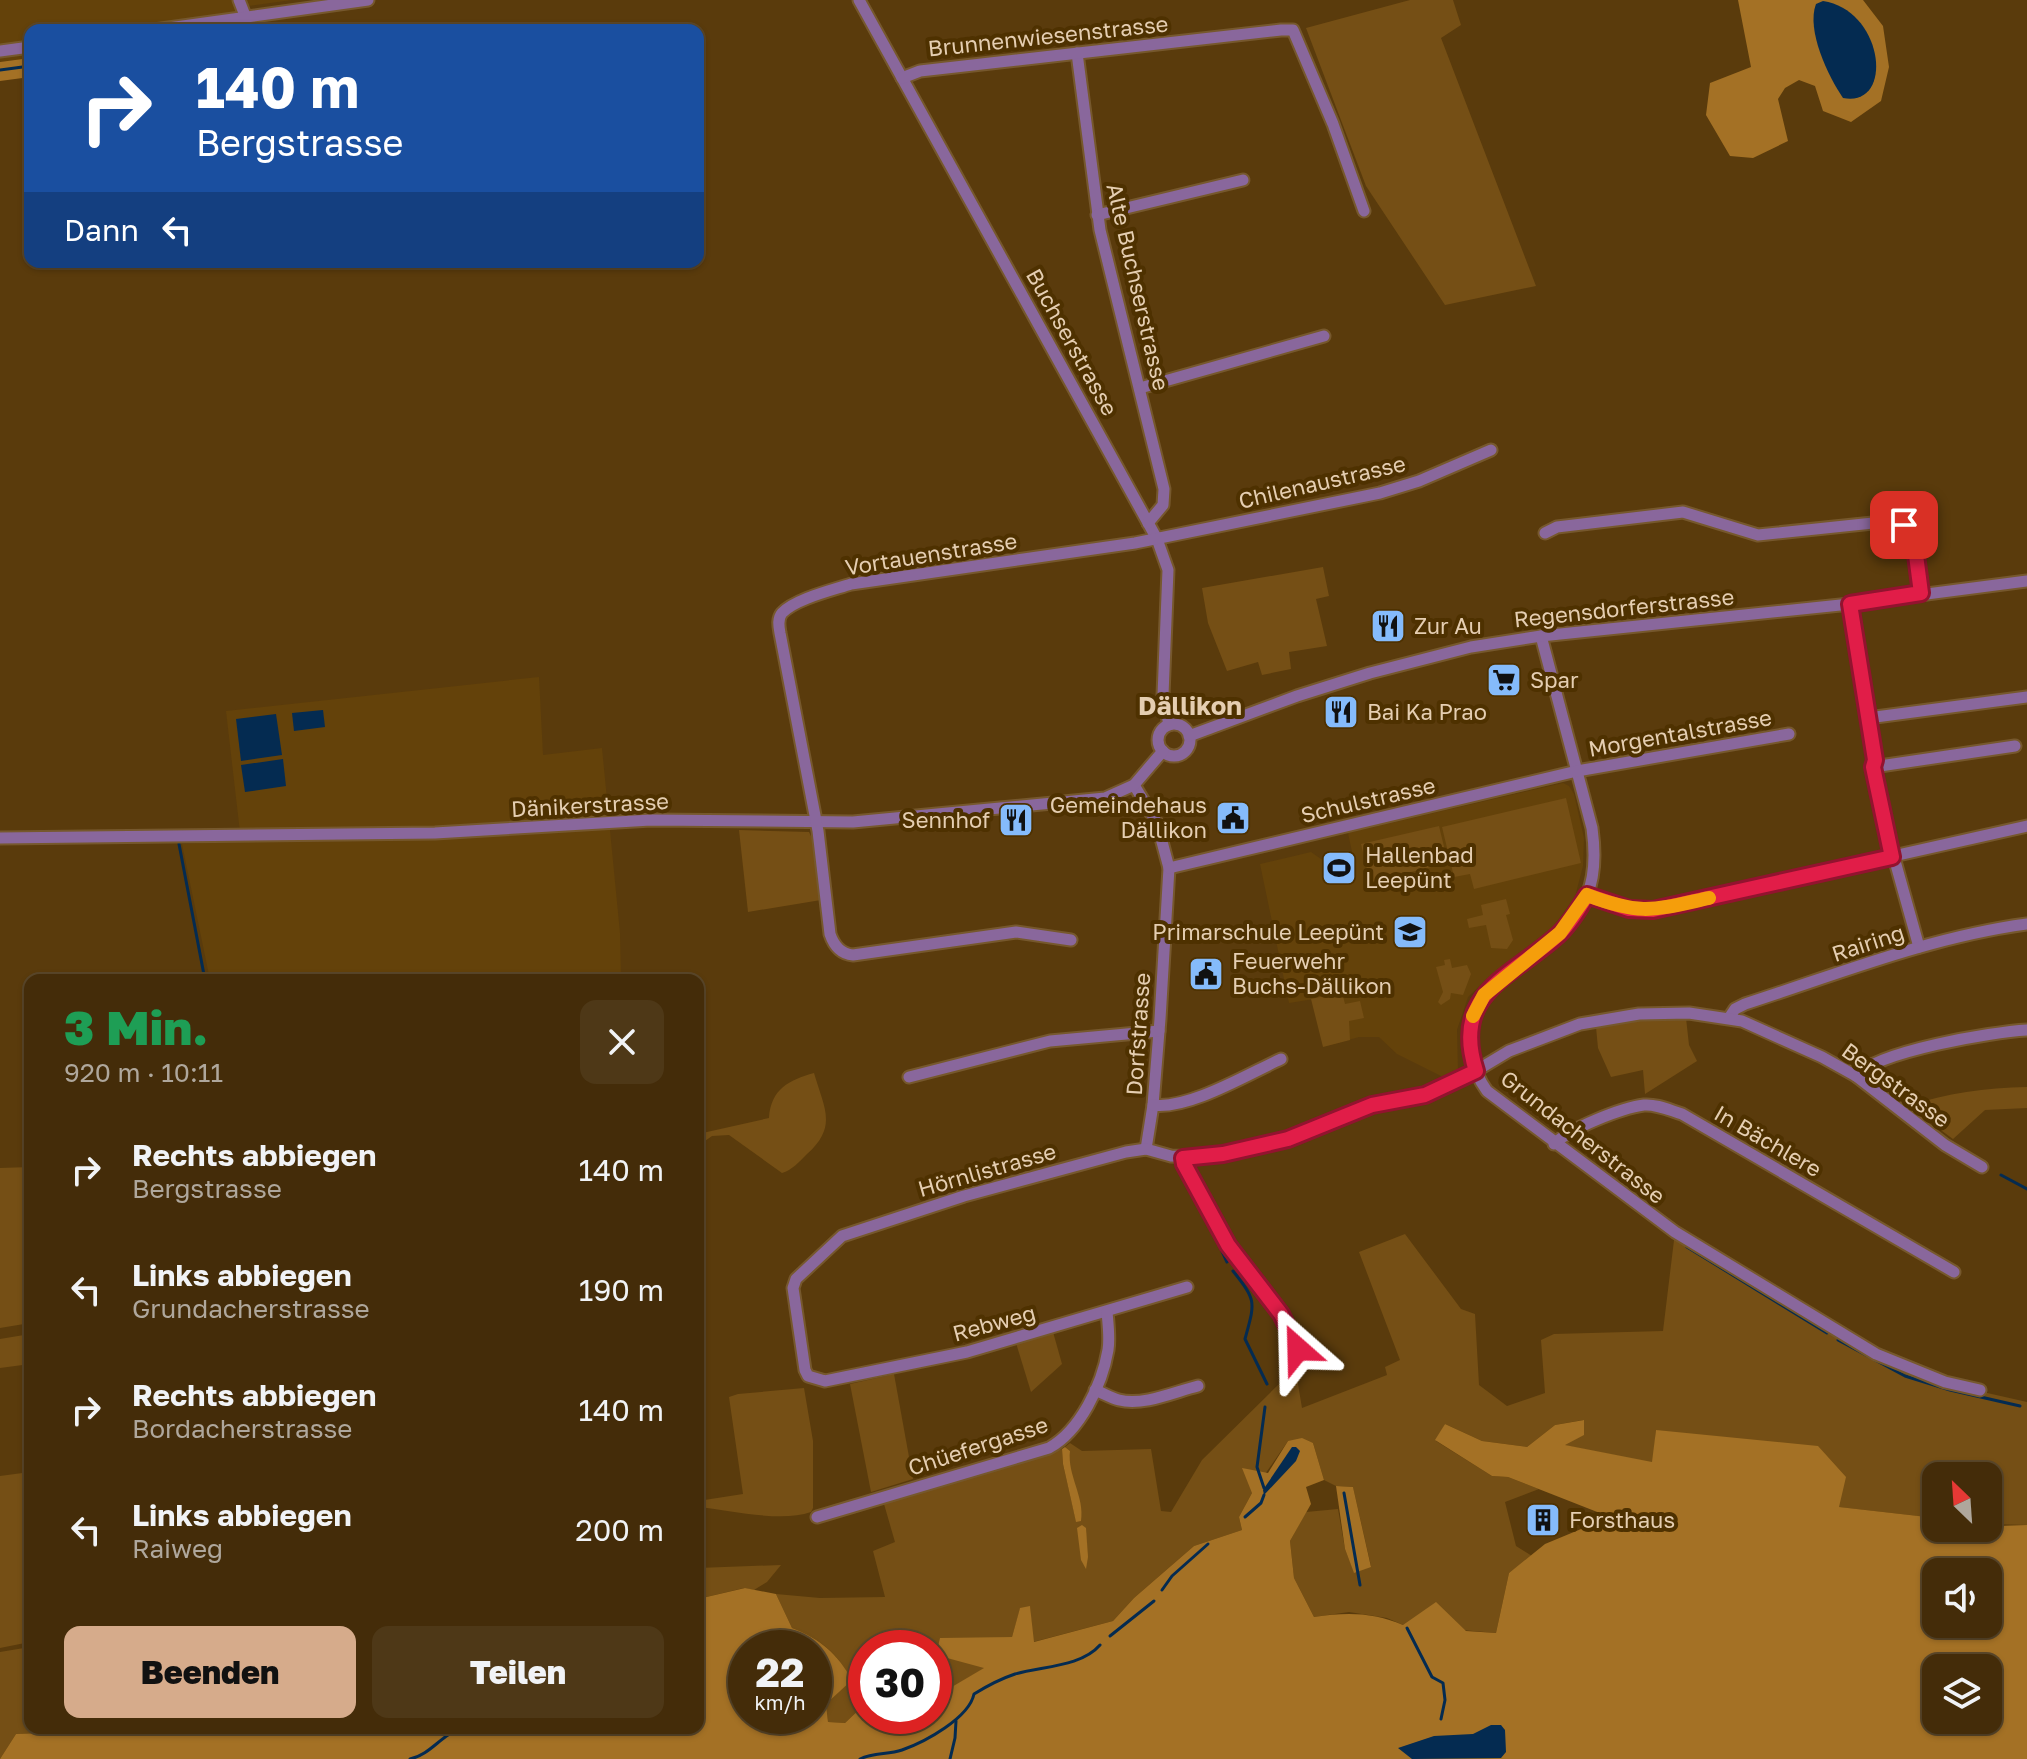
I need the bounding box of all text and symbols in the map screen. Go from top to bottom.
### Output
street label: Brunnenwiesenstrasse [926,9,1169,62]
text: 140 m [196,53,359,120]
icon: right [64,56,168,160]
text: Bergstrasse [196,121,403,164]
street label: Alte Buchserstrasse [1102,181,1175,393]
icon: left [155,208,199,252]
text: Dann [64,212,139,248]
street label: Buchserstrasse [1021,264,1124,420]
street label: Chilenaustrasse [1236,449,1408,514]
pin [1870,491,1938,559]
icon: arrive [1882,503,1926,547]
street label: Vortauenstrasse [843,527,1019,580]
street label: Regensdorferstrasse [1513,583,1735,632]
restaurant icon: Zur Au [1369,607,1407,645]
place label: Zur Au [1414,612,1482,639]
supermarket icon: Spar [1485,661,1523,699]
place label: Spar [1530,666,1579,693]
district label: Dällikon [1138,690,1242,721]
restaurant icon: Bai Ka Prao [1322,693,1360,731]
place label: Bai Ka Prao [1367,698,1487,725]
street label: Morgentalstrasse [1586,703,1774,762]
street label: Schulstrasse [1298,771,1438,828]
street label: Dänikerstrasse [510,787,670,822]
place label: Gemeindehaus Dällikon [1050,791,1207,843]
public building icon: Gemeindehaus Dällikon [1214,799,1252,837]
restaurant icon: Sennhof [997,801,1035,839]
place label: Sennhof [902,806,990,833]
place label: Hallenbad Leepünt [1365,841,1474,893]
sports icon: Hallenbad Leepünt [1320,849,1358,887]
school or university icon: Primarschule Leepünt [1391,913,1429,951]
place label: Primarschule Leepünt [1152,918,1384,945]
street label: Rairing [1828,918,1907,967]
place label: Feuerwehr Buchs-Dällikon [1232,947,1392,999]
public building icon: Feuerwehr Buchs-Dällikon [1187,955,1225,993]
street label: Dorfstrasse [1120,972,1155,1096]
text: 3 Min. [64,998,208,1056]
button: close [580,1000,664,1084]
street label: Bergstrasse [1837,1036,1955,1133]
text: 920 m · 10:11 [64,1057,223,1088]
street label: Grundacherstrasse [1496,1064,1671,1209]
street label: In Bächlere [1710,1099,1827,1182]
text: Rechts abbiegen [132,1137,376,1173]
street label: Hörnlistrasse [915,1137,1059,1202]
icon: right [64,1148,108,1192]
text: 140 m [579,1152,664,1188]
text: Bergstrasse [132,1173,282,1204]
text: Links abbiegen [132,1257,352,1293]
icon: left [64,1268,108,1312]
text: 190 m [579,1272,664,1308]
text: Grundacherstrasse [132,1293,370,1324]
street label: Rebweg [949,1299,1038,1347]
position arrow [1256,1307,1340,1391]
text: Rechts abbiegen [132,1377,376,1413]
icon: right [64,1388,108,1432]
text: 140 m [579,1392,664,1428]
street label: Chüefergasse [905,1410,1051,1481]
text: Bordacherstrasse [132,1413,352,1444]
north arrow [1922,1462,2002,1542]
map controls [1922,1462,2002,1734]
text: Links abbiegen [132,1497,352,1533]
building icon: Forsthaus [1524,1501,1562,1539]
place label: Forsthaus [1569,1506,1675,1533]
icon: left [64,1508,108,1552]
text: 200 m [575,1512,664,1548]
text: Raiweg [132,1533,223,1564]
button: sound [1922,1558,2002,1638]
button: Beenden [64,1626,356,1718]
button: Teilen [372,1626,664,1718]
speed limit sign: 30 [848,1630,952,1734]
text: 22 [756,1648,804,1696]
button: layers [1922,1654,2002,1734]
text: km/h [755,1690,805,1714]

